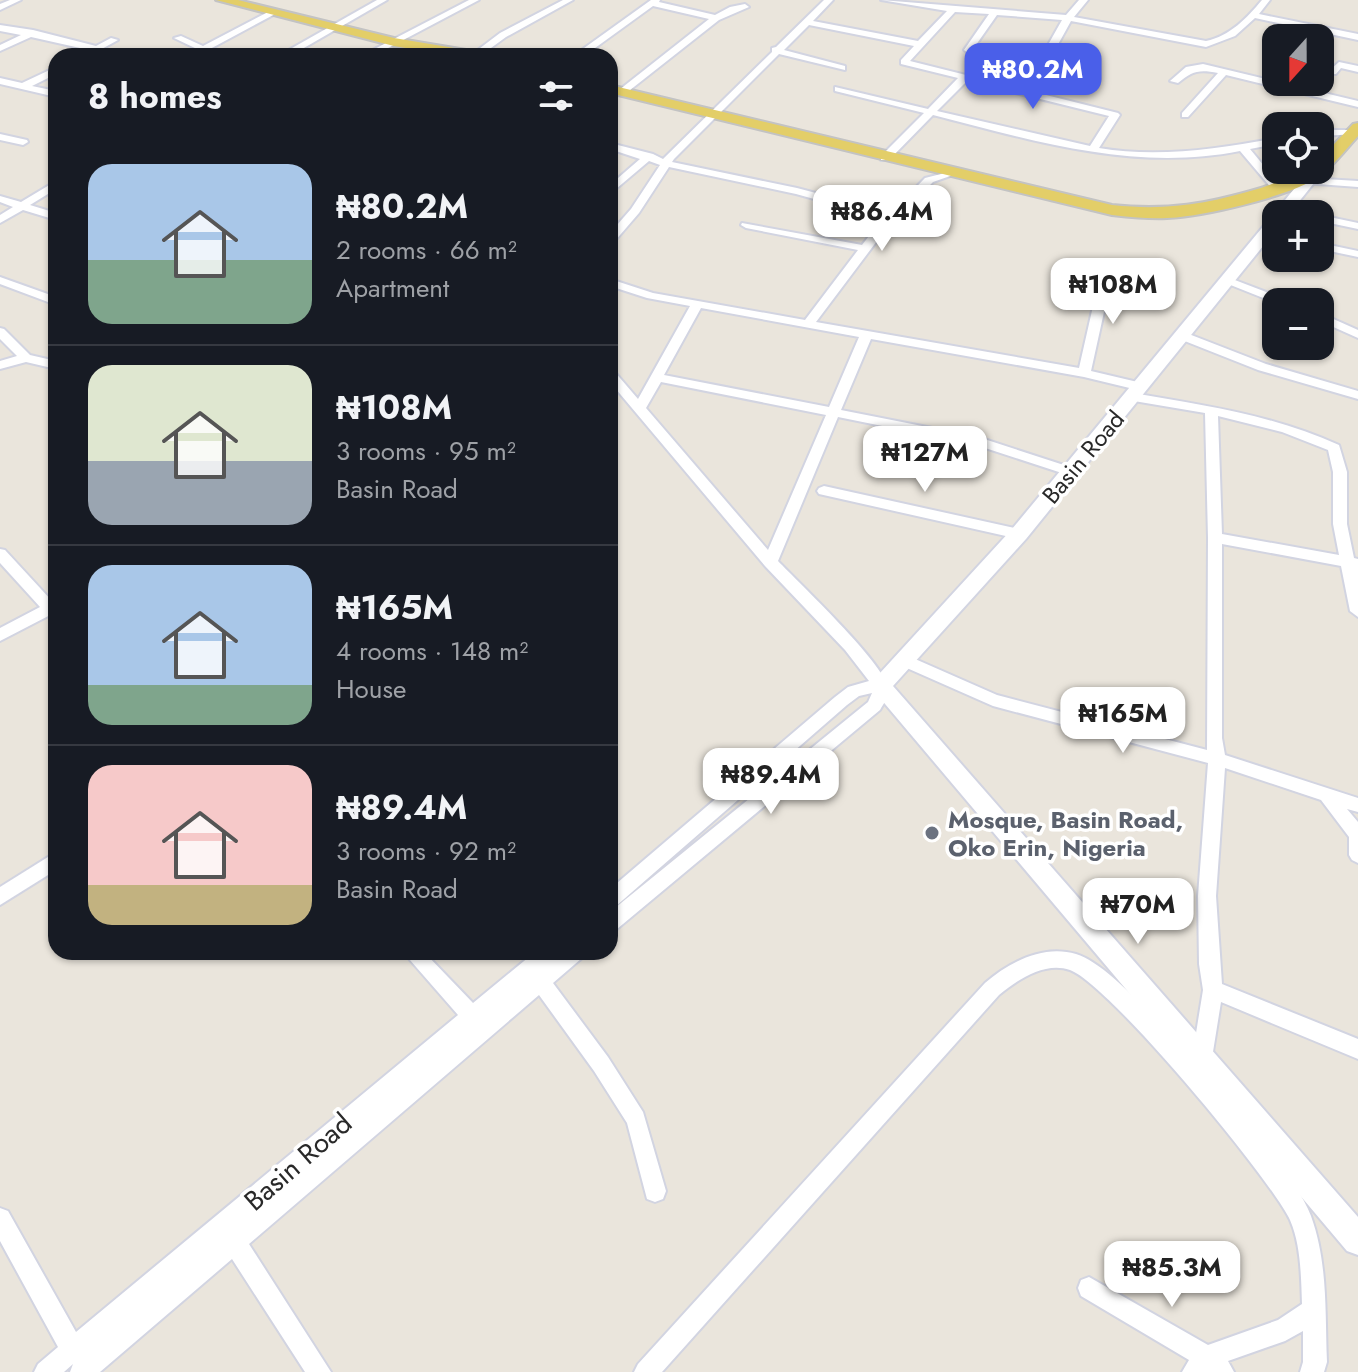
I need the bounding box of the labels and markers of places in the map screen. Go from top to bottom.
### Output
pin: ₦80.2M [968,43,1098,111]
pin: ₦86.4M [817,185,947,253]
pin: ₦108M [1057,258,1169,326]
pin: ₦127M [869,426,981,494]
pin: ₦165M [1067,687,1179,755]
pin: ₦89.4M [706,748,836,816]
place label: Mosque, Basin Road, Oko Erin, Nigeria [948,802,1183,865]
marker: Mosque, Basin Road, Oko Erin, Nigeria [923,824,941,842]
pin: ₦70M [1091,878,1185,946]
pin: ₦85.3M [1107,1241,1237,1309]

